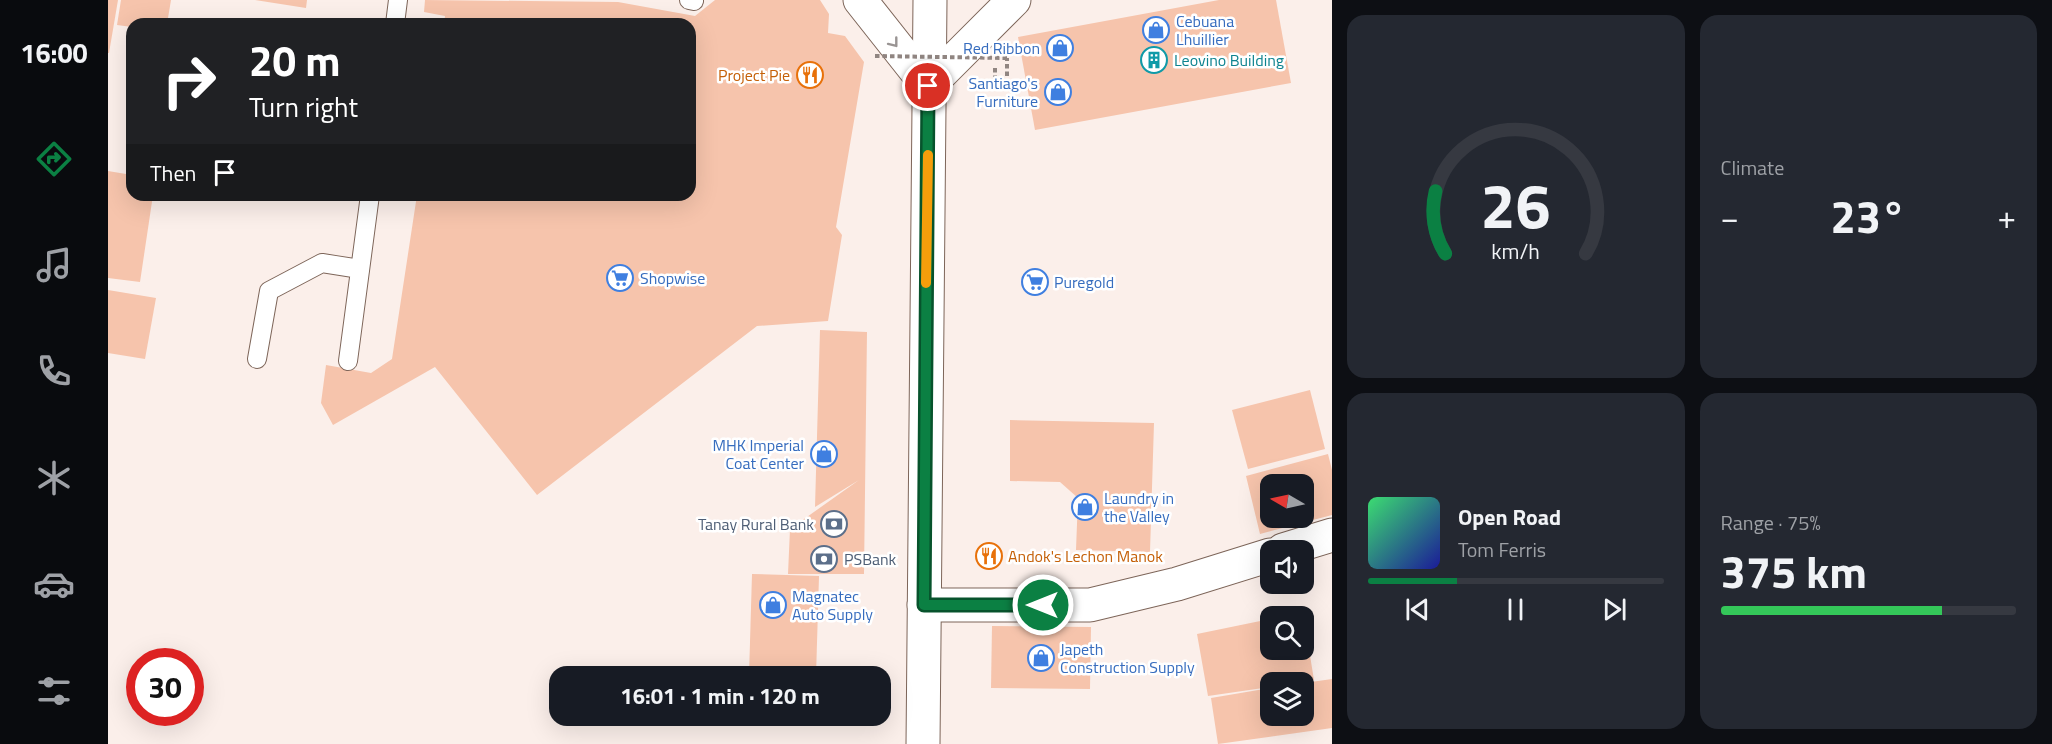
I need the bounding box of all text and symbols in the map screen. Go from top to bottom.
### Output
place label: Cebuana Lhuillier [1176,9,1234,51]
shop icon: Cebuana Lhuillier [1141,15,1171,45]
text: 20 m [249,28,341,92]
text: 16:00 [20,32,88,73]
shop icon: Red Ribbon [1045,33,1075,63]
one-way arrow [887,36,898,47]
place label: Red Ribbon [963,36,1040,60]
icon: right [150,42,228,120]
building icon: Leovino Building [1139,45,1169,75]
place label: Leovino Building [1174,48,1284,72]
restaurant icon: Project Pie [795,60,825,90]
pin [902,60,953,111]
place label: Project Pie [718,63,790,87]
icon: arrive [911,69,944,102]
place label: Santiago's Furniture [969,71,1038,113]
shop icon: Santiago's Furniture [1043,77,1073,107]
text: Turn right [249,86,358,127]
icon: directions [33,138,75,180]
text: Climate [1721,152,1784,183]
text: Then [150,156,196,190]
icon: arrive [208,156,241,189]
text: 26 [1481,157,1551,252]
text: 23° [1830,182,1906,250]
text: − [1721,192,1739,242]
text: + [1998,192,2016,242]
text: km/h [1491,235,1540,267]
icon: music [33,244,75,286]
supermarket icon: Shopwise [605,263,635,293]
place label: Shopwise [640,266,705,290]
supermarket icon: Puregold [1020,267,1050,297]
place label: Puregold [1054,270,1114,294]
icon: phone [33,350,75,392]
place label: MHK Imperial Coat Center [713,433,804,475]
shop icon: MHK Imperial Coat Center [809,439,839,469]
icon: climate [33,457,75,499]
north arrow [1260,474,1314,528]
map controls [1260,474,1314,726]
place label: Laundry in the Valley [1104,486,1174,528]
shop icon: Laundry in the Valley [1070,492,1100,522]
text: Open Road [1458,500,1561,534]
text: Range · 75% [1721,507,1821,538]
bank icon: Tanay Rural Bank [819,509,849,539]
place label: Tanay Rural Bank [698,512,814,536]
text: Tom Ferris [1458,534,1546,565]
text: 375 km [1721,537,1867,605]
button: sound [1260,540,1314,594]
restaurant icon: Andok's Lechon Manok [974,541,1004,571]
bank icon: PSBank [809,544,839,574]
place label: Andok's Lechon Manok [1008,544,1163,568]
place label: PSBank [844,547,897,571]
icon: car [33,563,75,605]
position arrow [1011,573,1075,637]
place label: Magnatec Auto Supply [792,584,873,626]
shop icon: Magnatec Auto Supply [758,590,788,620]
icon: previous [1401,593,1434,626]
icon: pause [1499,593,1532,626]
icon: next [1598,593,1631,626]
button: search [1260,606,1314,660]
place label: Japeth Construction Supply [1060,637,1195,679]
shop icon: Japeth Construction Supply [1026,643,1056,673]
speed limit sign: 30 [126,648,204,726]
icon: filters [33,670,75,712]
button: layers [1260,672,1314,726]
text: 16:01 · 1 min · 120 m [620,679,820,713]

